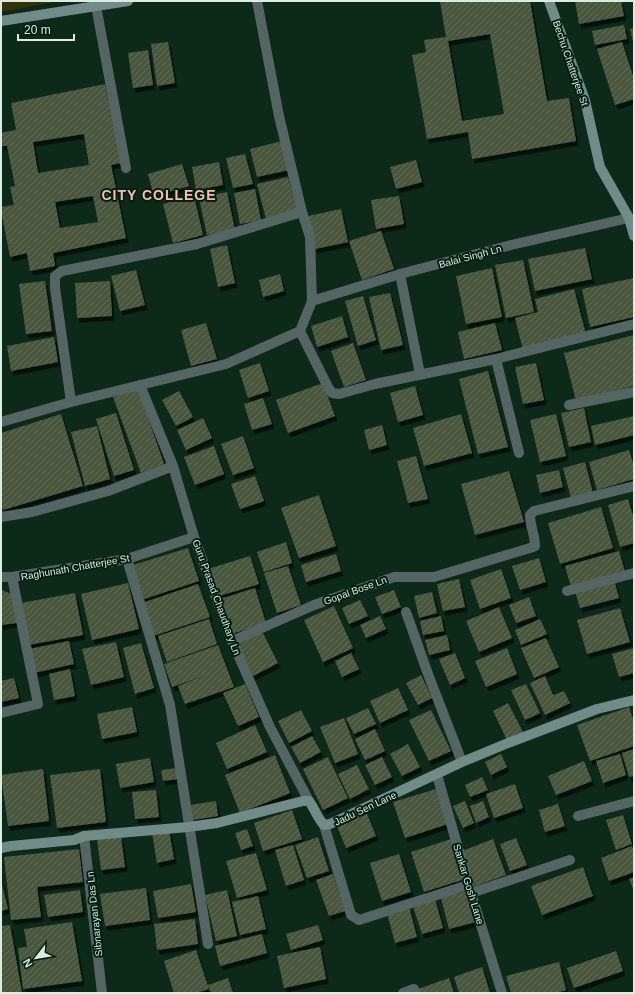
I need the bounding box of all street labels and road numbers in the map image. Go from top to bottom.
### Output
street label: Bechu Chatterjee St [551,19,590,107]
street label: Balai Singh Ln [438,243,503,270]
street label: Guru Prasad Chaudhary Ln [190,538,243,657]
street label: Raghunath Chatterjee St [20,552,130,582]
street label: Gopal Bose Ln [322,574,388,607]
street label: Jadu Sen Lane [332,789,398,828]
street label: Sankar Gosh Lane [451,843,486,926]
street label: Sibnarayan Das Ln [85,871,104,957]

